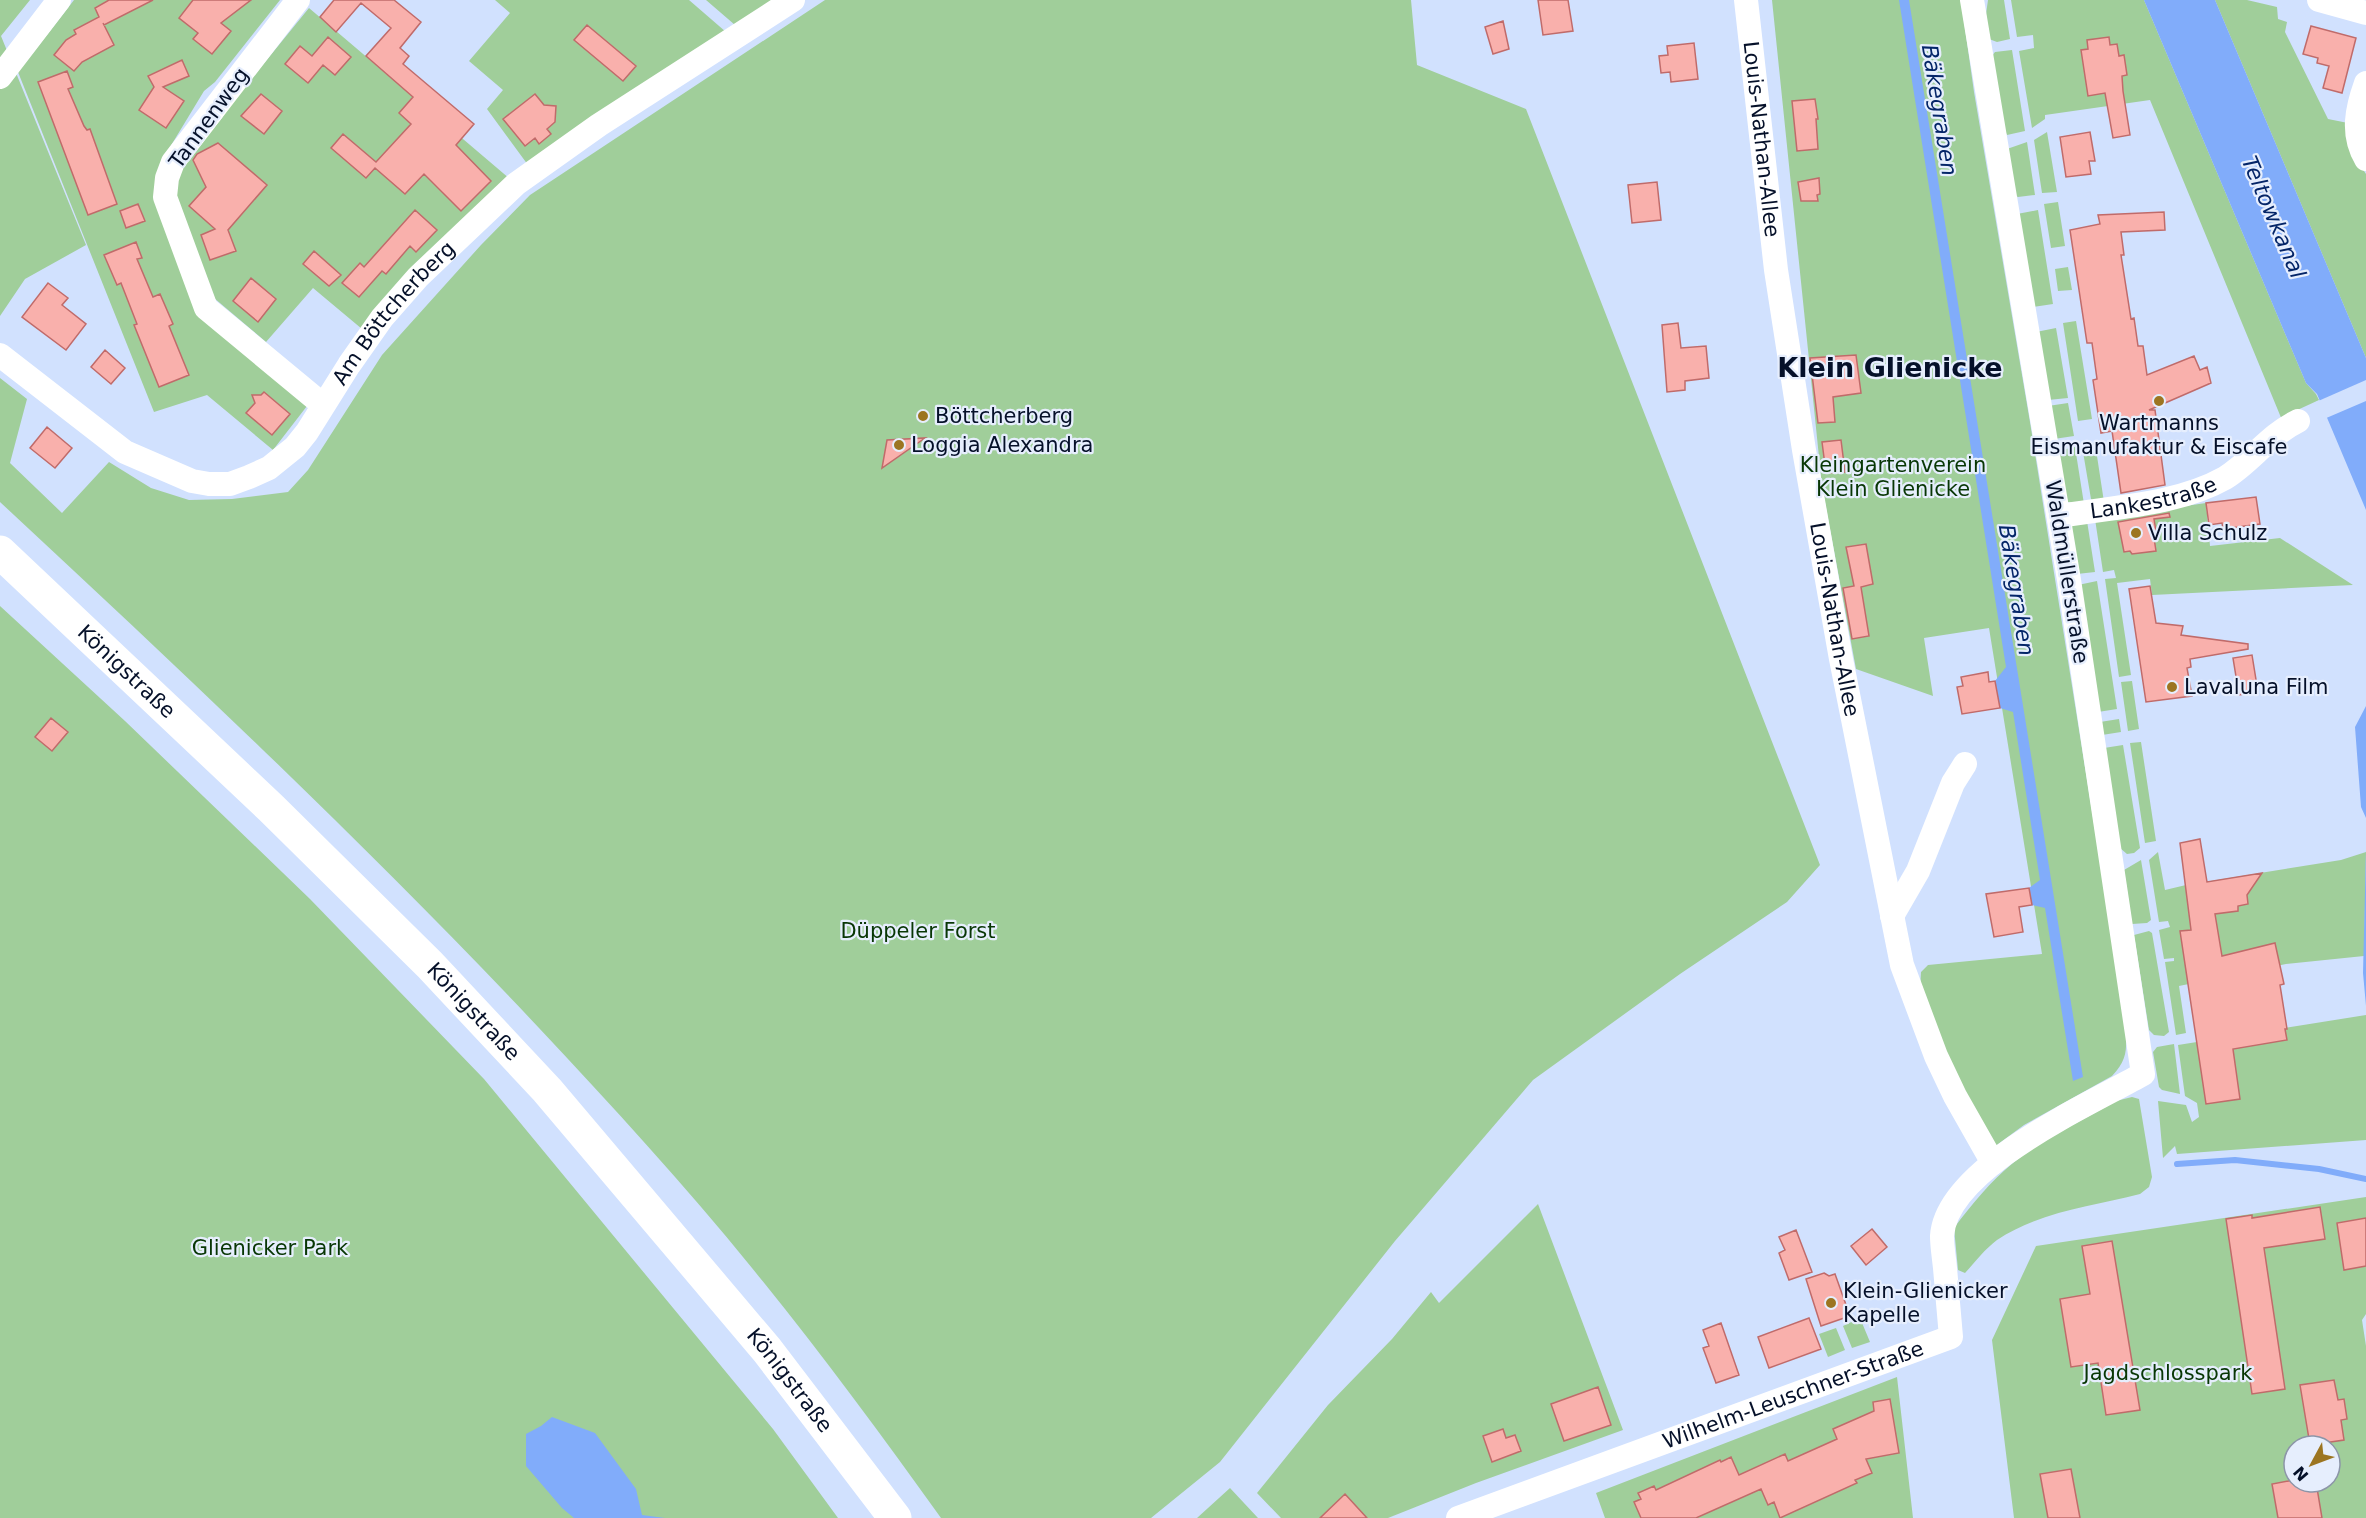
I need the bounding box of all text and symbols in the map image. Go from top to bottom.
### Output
street label: Louis-Nathan-Allee [1739,40,1784,238]
water label: Bäkegraben [1917,43,1962,178]
street label: Tannenweg [164,63,254,174]
water label: Teltowkanal [2237,152,2310,282]
street label: Am Böttcherberg [328,236,460,389]
district label: Klein Glienicke [1777,352,2003,383]
marker: Wartmanns Eismanufaktur & Eiscafe [2152,394,2166,408]
place label: Böttcherberg [935,404,1073,428]
marker: Böttcherberg [916,409,930,423]
place label: Wartmanns Eismanufaktur & Eiscafe [2030,411,2288,459]
place label: Loggia Alexandra [911,433,1093,457]
marker: Loggia Alexandra [892,438,906,452]
park label: Kleingartenverein Klein Glienicke [1800,453,1986,501]
street label: Lankestraße [2089,472,2220,523]
street label: Waldmüllerstraße [2041,479,2093,665]
street label: Louis-Nathan-Allee [1805,520,1864,719]
place label: Villa Schulz [2148,521,2267,545]
water label: Bäkegraben [1994,523,2039,658]
marker: Villa Schulz [2129,526,2143,540]
street label: Königstraße [73,620,180,723]
place label: Lavaluna Film [2184,675,2329,699]
marker: Lavaluna Film [2165,680,2179,694]
park label: Düppeler Forst [840,919,996,943]
street label: Königstraße [422,958,525,1065]
park label: Glienicker Park [192,1236,349,1260]
place label: Klein-Glienicker Kapelle [1843,1279,2008,1327]
marker: Klein-Glienicker Kapelle [1824,1296,1838,1310]
street label: Königstraße [742,1324,837,1437]
street label: Wilhelm-Leuschner-Straße [1660,1336,1927,1454]
park label: Jagdschlosspark [2081,1361,2253,1385]
north arrow [2282,1434,2342,1494]
text: N [2289,1462,2313,1485]

